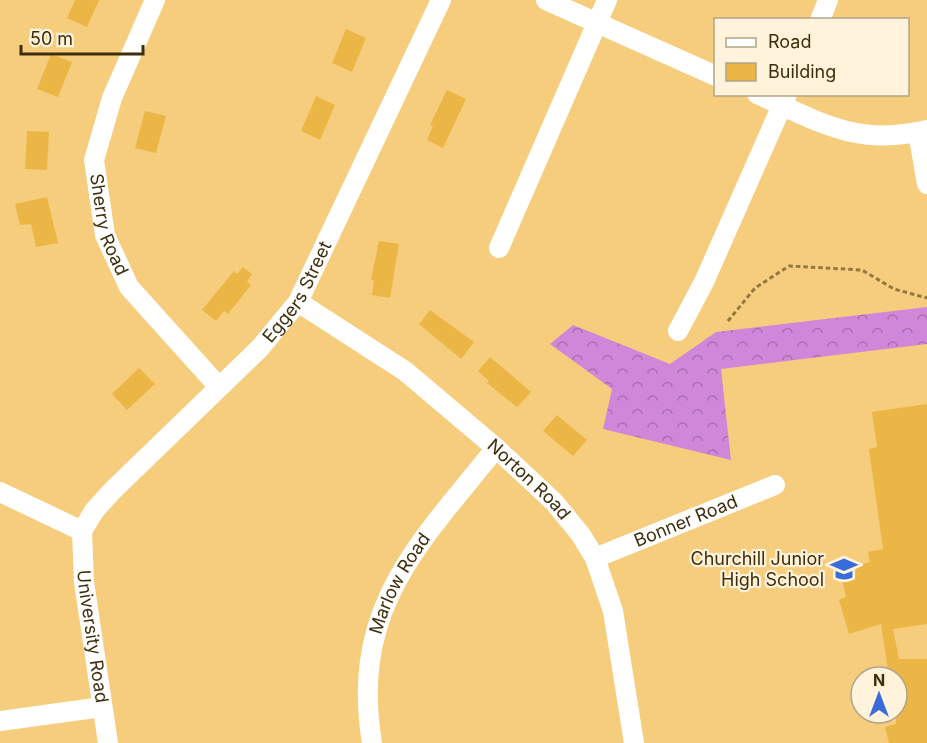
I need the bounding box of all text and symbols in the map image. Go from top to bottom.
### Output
scale bar [21,18,142,56]
legend [714,18,909,96]
text: 50 m [30,28,73,49]
text: Road [768,31,811,52]
text: Building [768,61,836,82]
street label: Sherry Road [86,172,133,279]
street label: Eggers Street [258,237,335,347]
street label: Norton Road [483,434,575,524]
street label: Bonner Road [631,490,740,551]
street label: Marlow Road [365,529,434,636]
place label: Churchill Junior High School [691,548,824,590]
school or university icon: Churchill Junior High School [829,554,859,584]
street label: University Road [74,569,113,704]
north arrow [849,665,909,725]
text: N [873,670,885,690]

